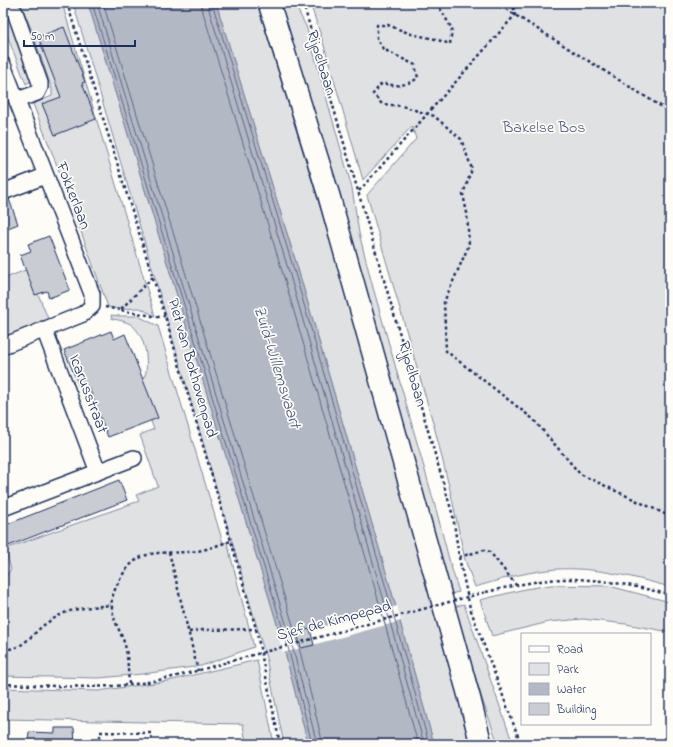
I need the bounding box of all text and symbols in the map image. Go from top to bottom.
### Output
scale bar [24,22,135,48]
street label: Rijpelbaan [300,27,342,99]
text: 50 m [30,28,54,46]
park label: Bakelse Bos [502,116,585,140]
street label: Fokkerlaan [49,158,97,233]
street label: Piet van Bokhovenpad [161,295,223,441]
water label: Zuid-Willemsvaart [247,303,308,433]
street label: Rijpelbaan [391,338,433,410]
street label: Icarusstraat [62,351,114,438]
street label: Sjef de Kimpepad [274,594,394,648]
legend [521,633,651,725]
text: Road [557,641,583,659]
text: Park [557,661,579,679]
text: Water [557,681,586,699]
text: Building [556,701,596,720]

